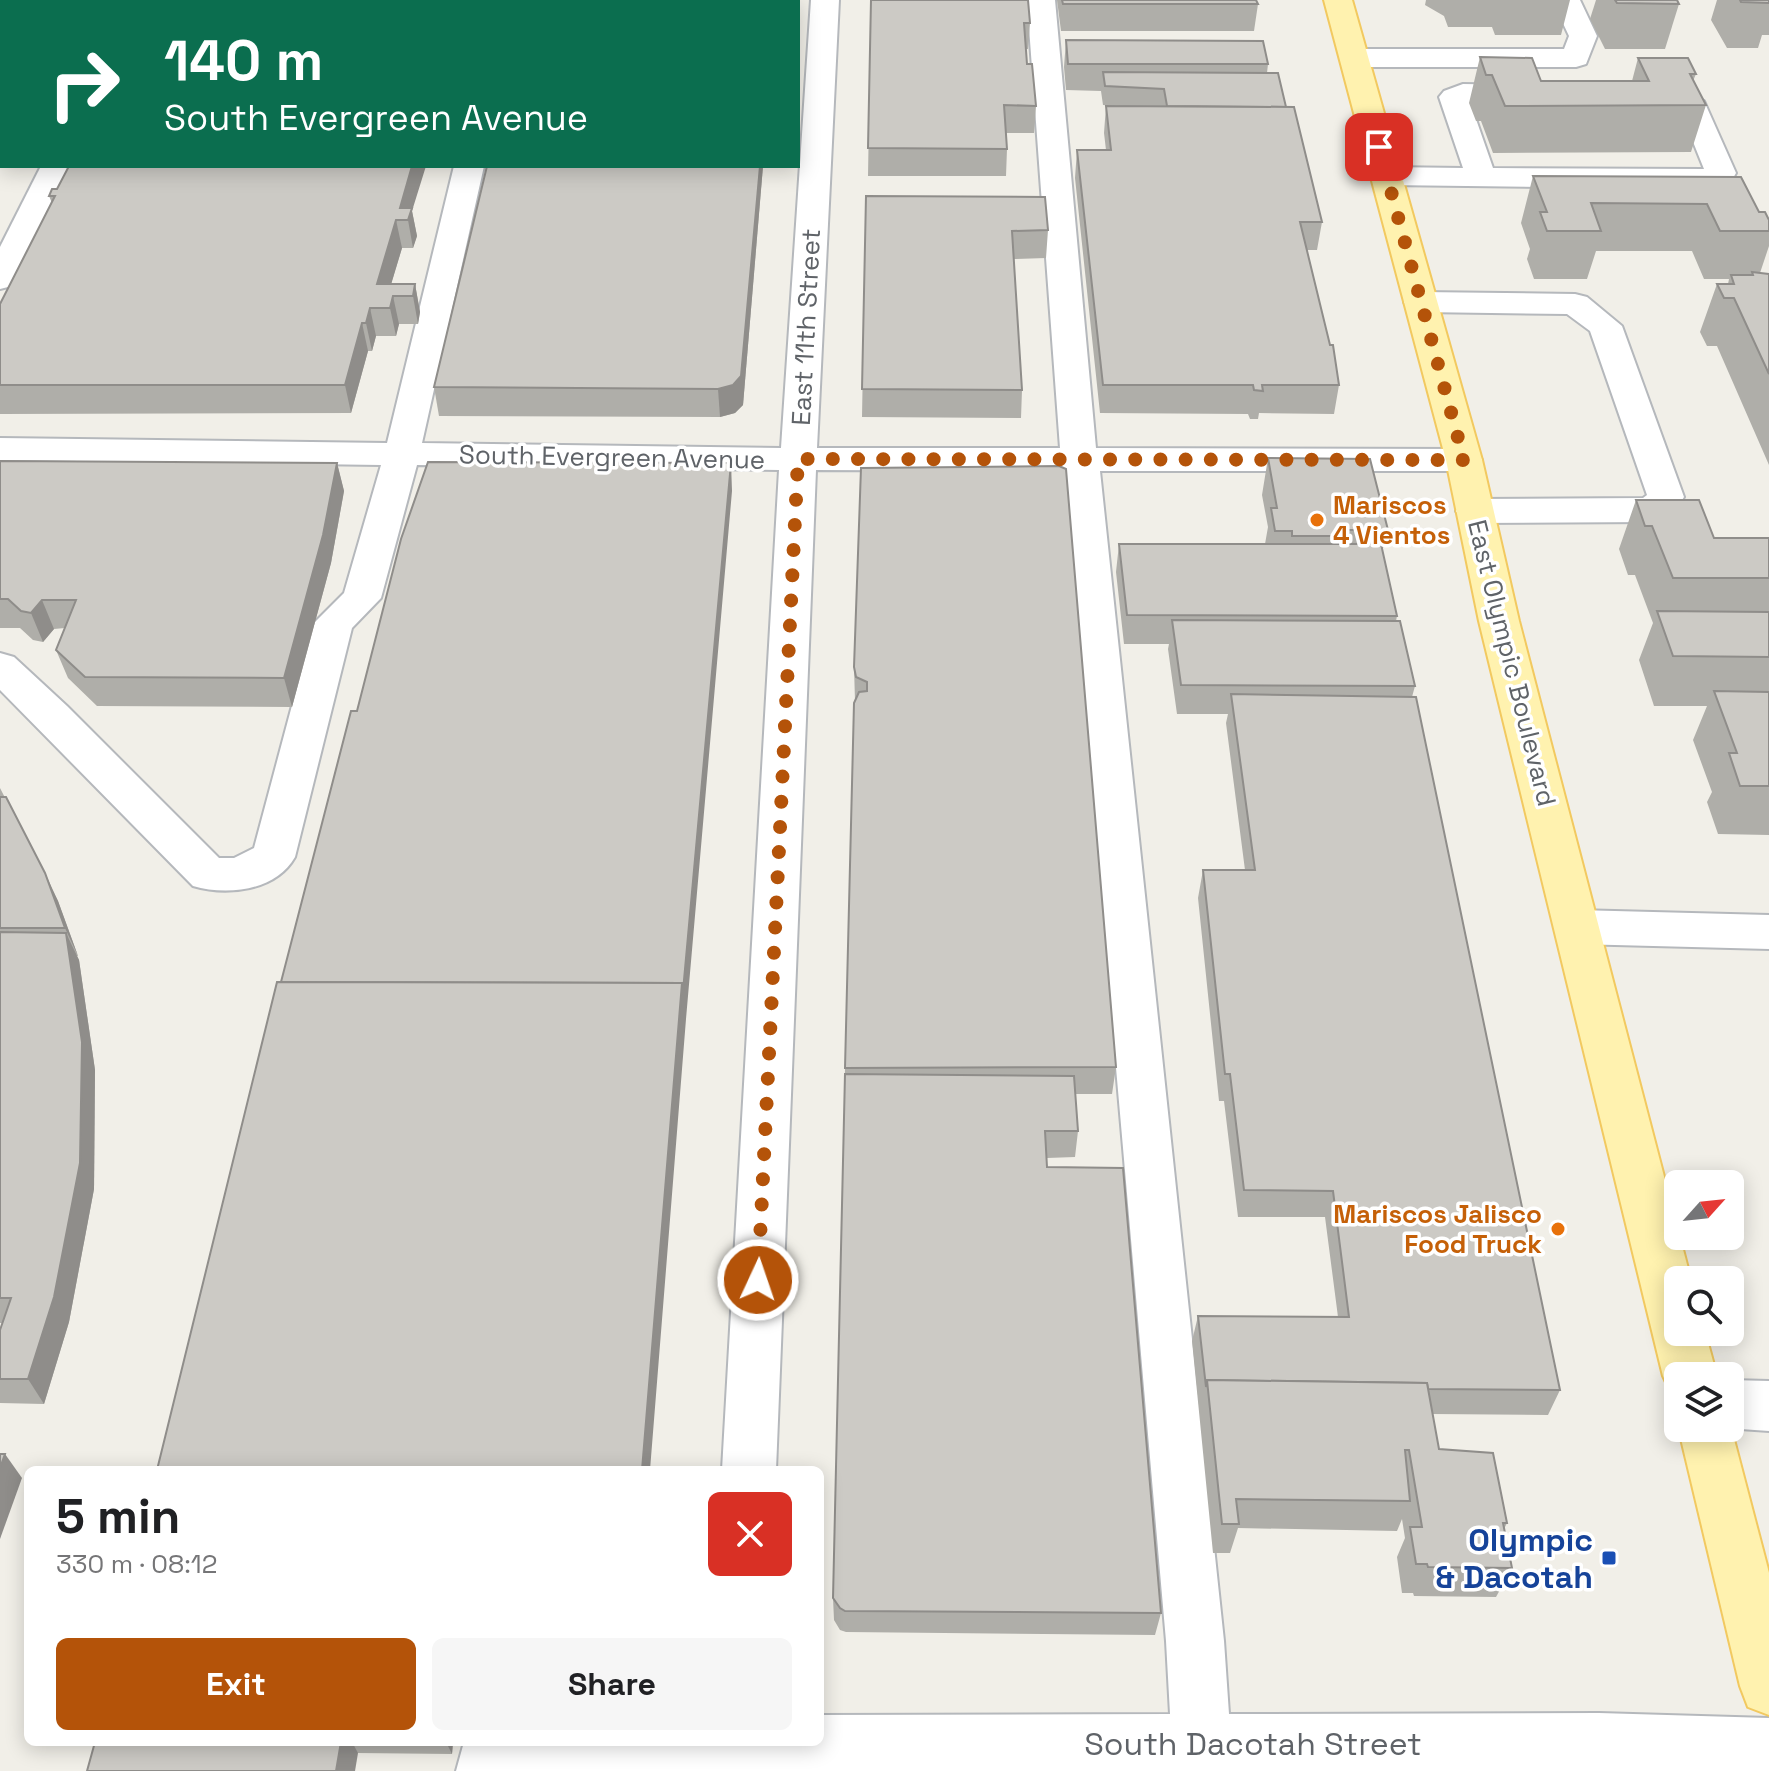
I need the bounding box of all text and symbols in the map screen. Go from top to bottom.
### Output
text: 140 m [164,25,323,96]
icon: right [32,32,136,136]
text: South Evergreen Avenue [164,95,588,141]
pin [1345,113,1413,181]
icon: arrive [1357,125,1401,169]
street label: East 11th Street [784,228,828,426]
street label: South Evergreen Avenue [459,437,765,477]
place label: Mariscos 4 Vientos [1333,488,1450,552]
marker: Mariscos 4 Vientos [1308,511,1326,529]
street label: East Olympic Boulevard [1460,516,1564,810]
north arrow [1664,1170,1744,1250]
map controls [1664,1170,1744,1442]
place label: Mariscos Jalisco Food Truck [1333,1197,1542,1261]
marker: Mariscos Jalisco Food Truck [1549,1220,1567,1238]
position arrow [716,1238,800,1322]
button: search [1664,1266,1744,1346]
button: layers [1664,1362,1744,1442]
text: 5 min [56,1486,180,1547]
button: close [708,1492,792,1576]
place label: Olympic & Dacotah [1436,1520,1593,1597]
text: 330 m · 08:12 [56,1547,217,1581]
marker: Olympic & Dacotah [1600,1549,1618,1567]
button: Exit [56,1638,416,1730]
button: Share [432,1638,792,1730]
street label: South Dacotah Street [1084,1724,1422,1764]

